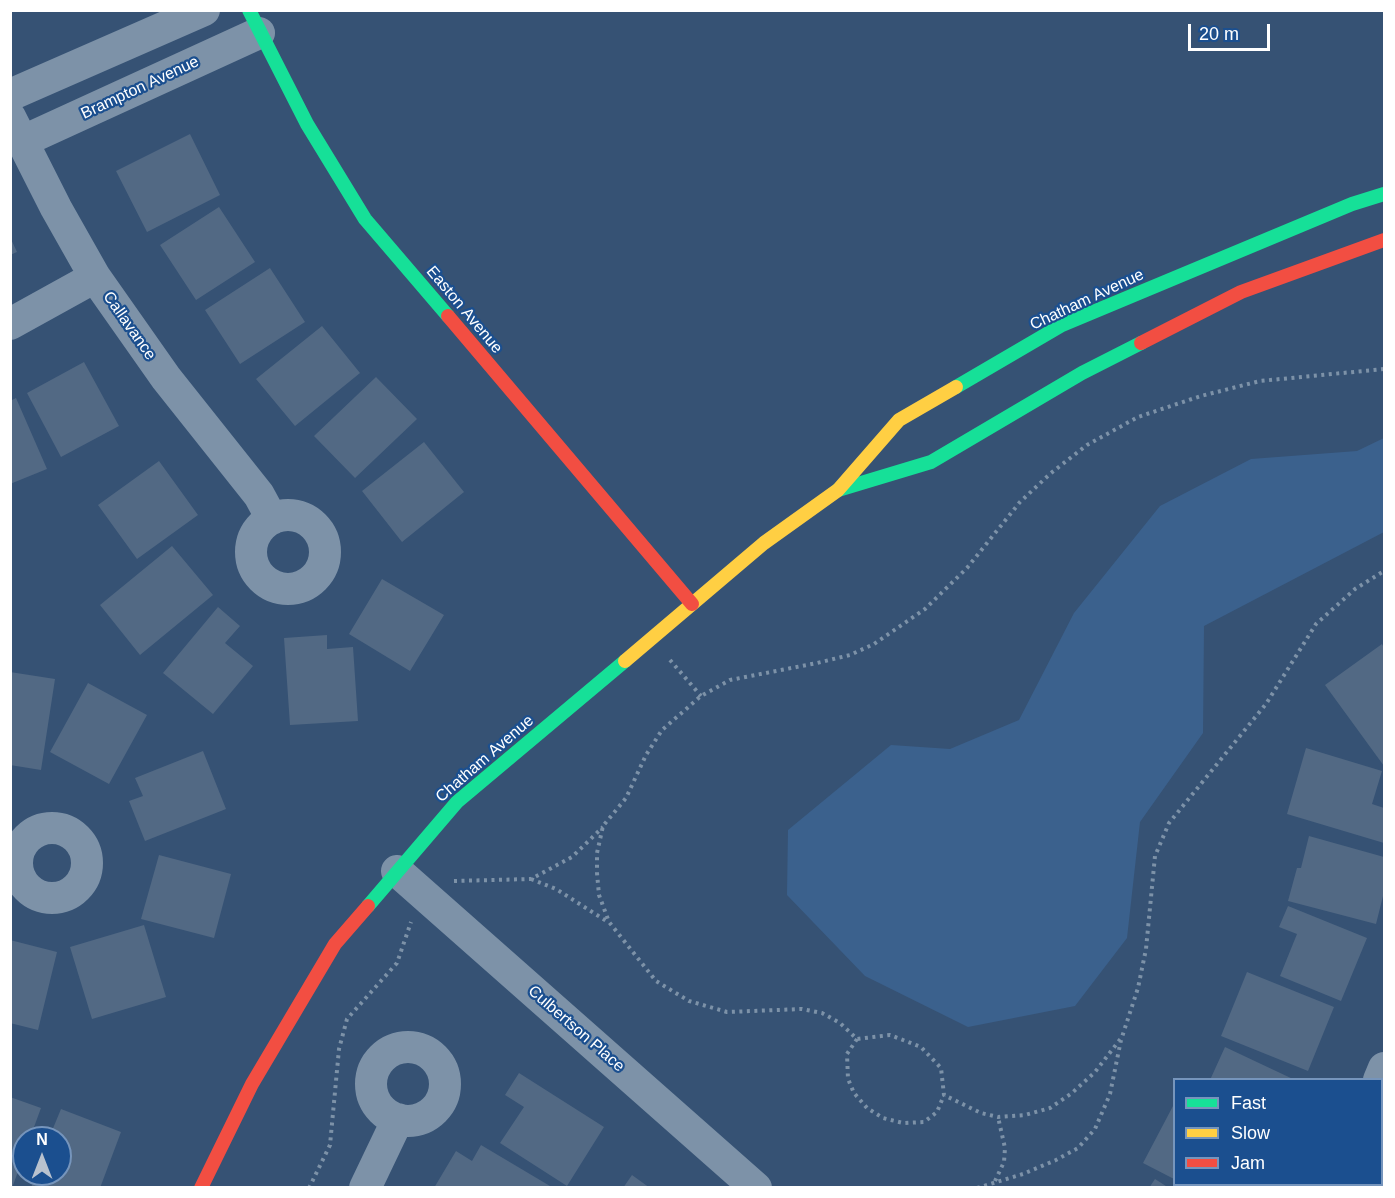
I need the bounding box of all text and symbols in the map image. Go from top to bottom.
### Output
scale bar [1191,12,1274,50]
text: 20 m [1199,24,1239,44]
street label: Brampton Avenue [78,52,202,124]
street label: Easton Avenue [422,262,506,358]
street label: Chatham Avenue [1027,265,1147,335]
street label: Callavance [98,288,160,364]
street label: Chatham Avenue [432,711,538,807]
street label: Culbertson Place [524,982,628,1076]
legend [1173,1078,1383,1186]
text: Fast [1231,1093,1266,1113]
text: Slow [1231,1123,1270,1143]
north arrow [12,1126,72,1186]
text: N [36,1131,48,1148]
text: Jam [1231,1153,1265,1173]

